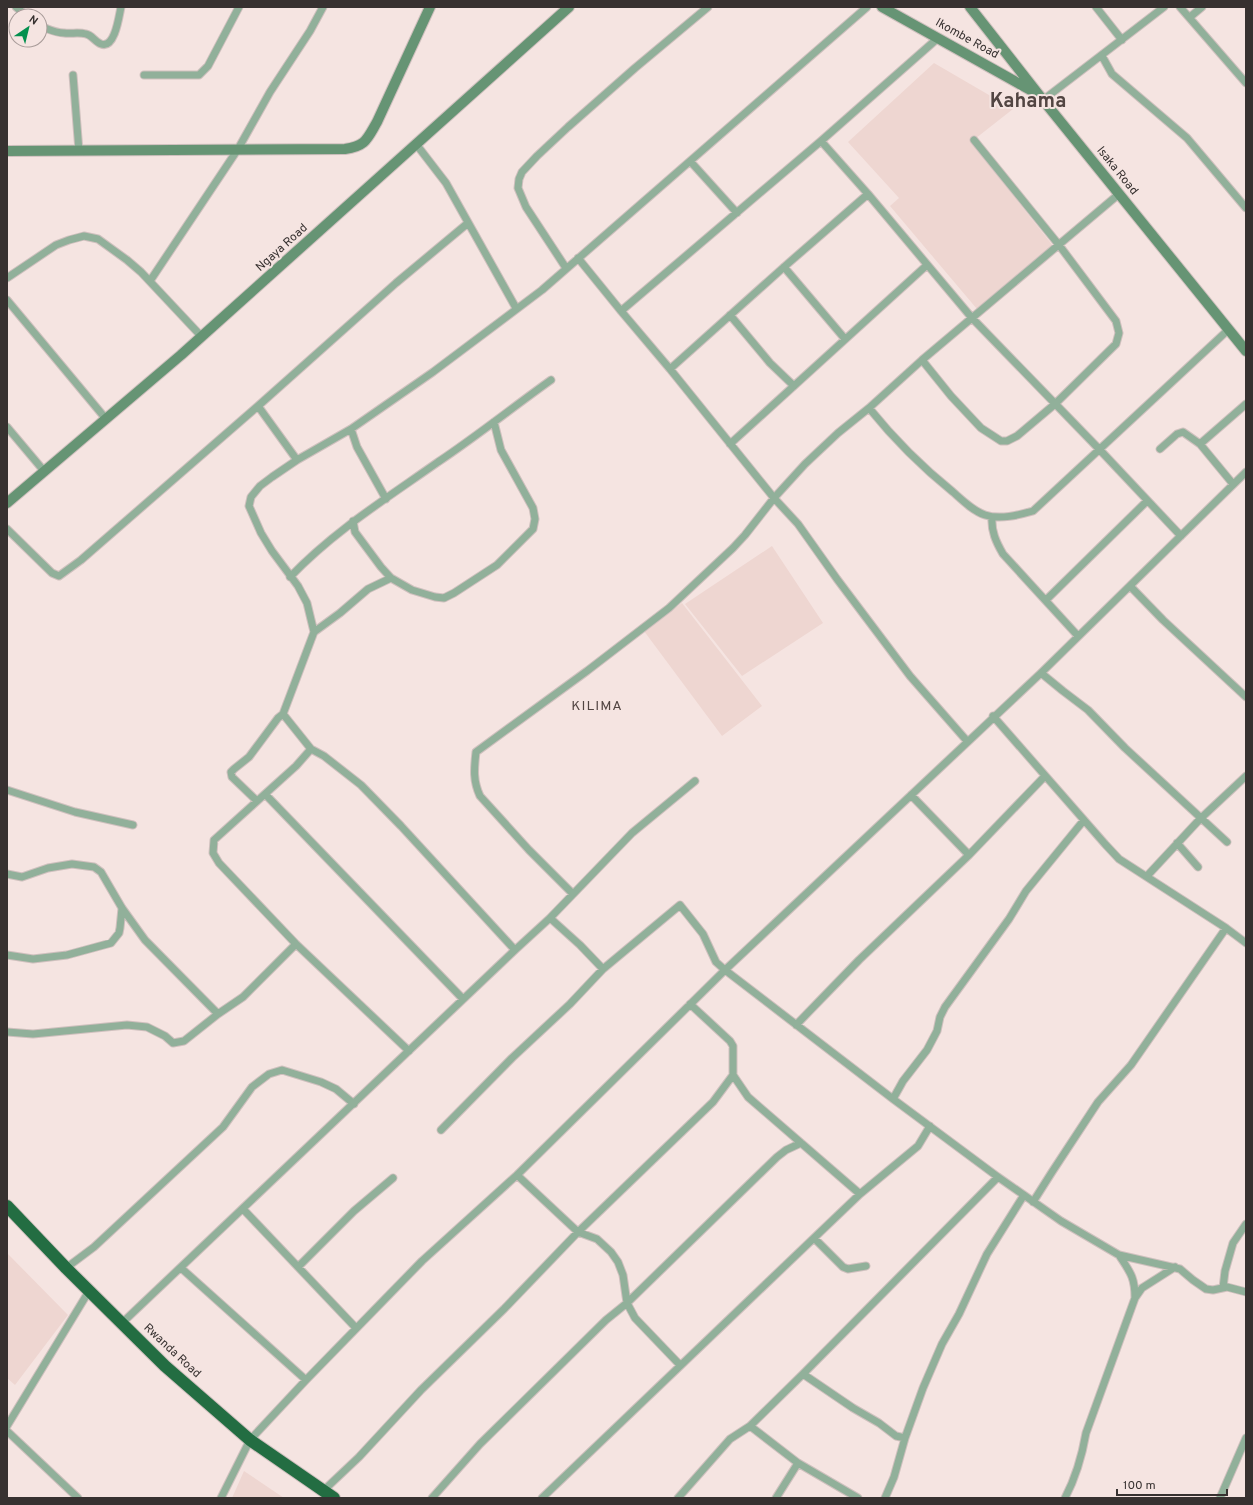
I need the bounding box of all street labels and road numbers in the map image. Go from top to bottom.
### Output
street label: Ikombe Road [932,15,1002,63]
street label: Isaka Road [1093,143,1141,199]
street label: Ngaya Road [253,220,311,276]
street label: Rwanda Road [140,1320,204,1382]

